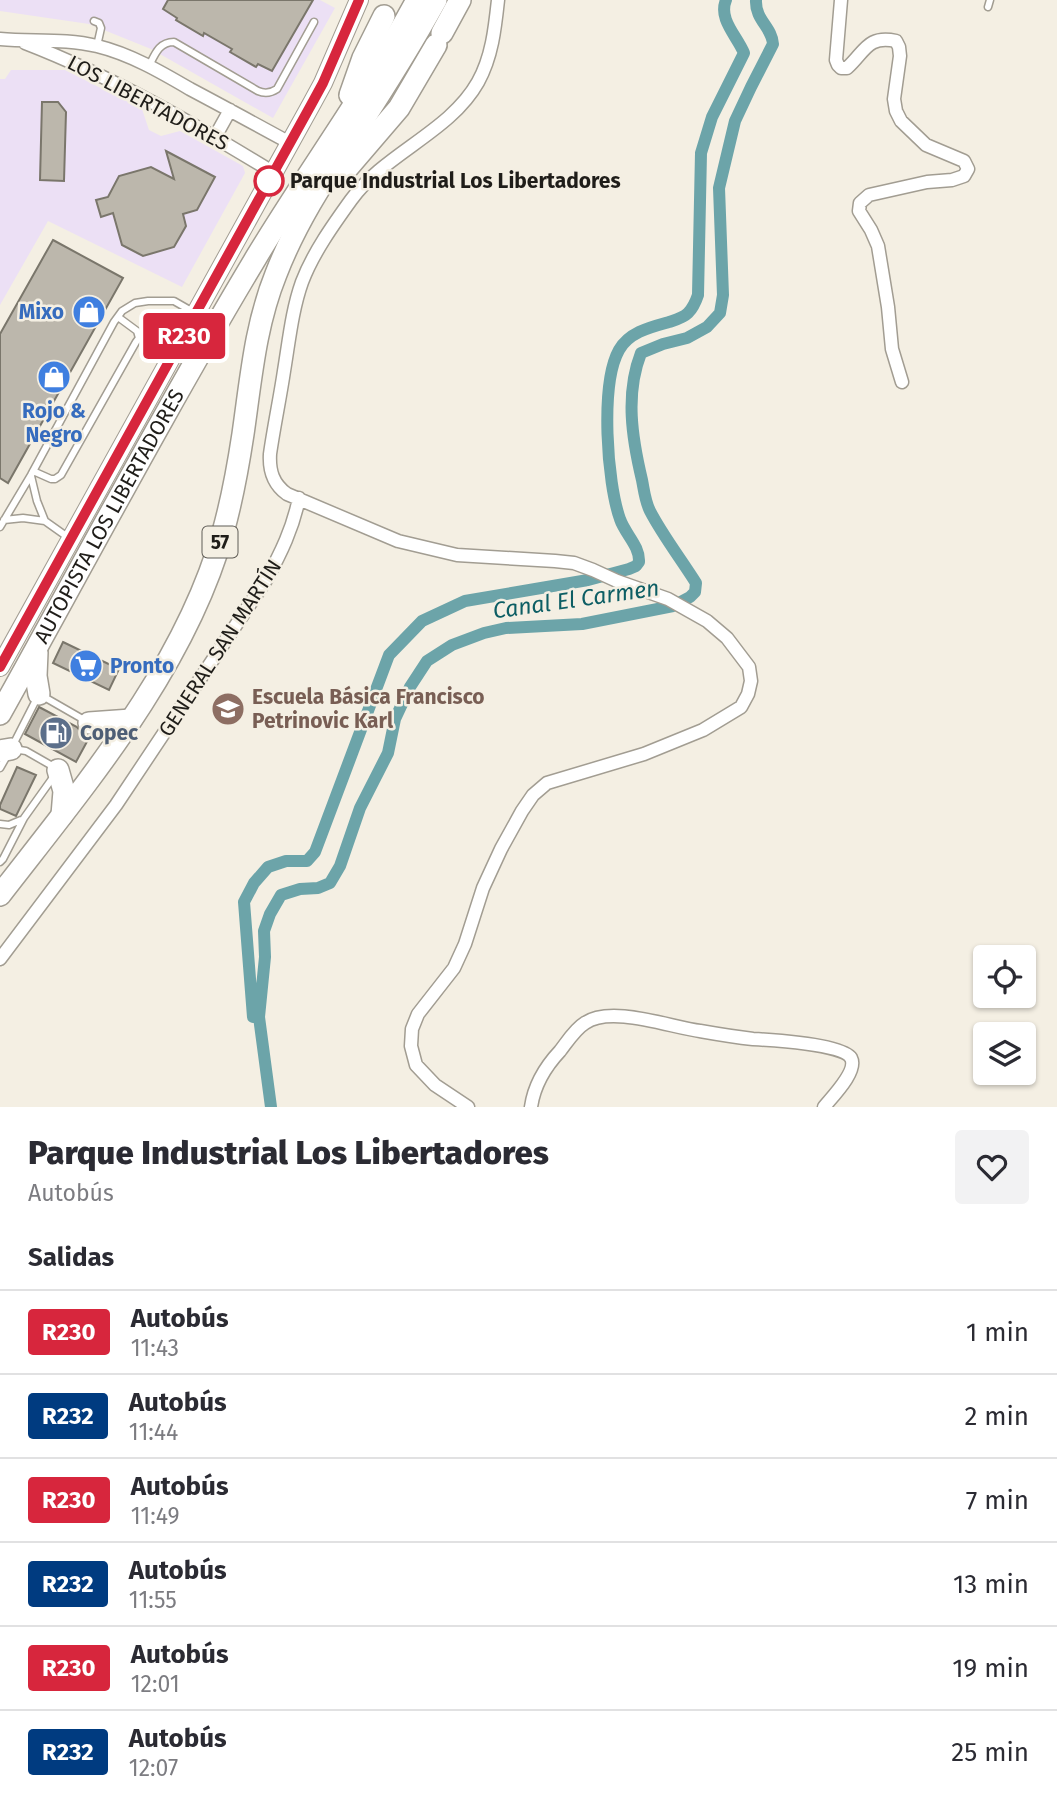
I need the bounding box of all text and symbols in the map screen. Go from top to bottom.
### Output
street label: LOS LIBERTADORES [63,49,233,157]
marker: Parque Industrial Los Libertadores [254,166,284,196]
place label: Parque Industrial Los Libertadores [290,168,621,194]
shop icon: Mixo [70,293,108,331]
place label: Mixo [19,299,64,325]
line badge: R230 [135,313,233,359]
text: R230 [157,322,211,350]
shop icon: Rojo & Negro [35,358,73,396]
street label: AUTOPISTA LOS LIBERTADORES [29,384,190,648]
place label: Rojo & Negro [22,398,86,448]
road number: 57 [202,526,238,558]
street label: GENERAL SAN MARTÍN [153,554,287,742]
water label: Canal El Carmen [491,573,661,625]
supermarket icon: Pronto [67,647,105,685]
place label: Pronto [110,653,174,679]
place label: Escuela Básica Francisco Petrinovic Karl [252,684,485,734]
school or university icon: Escuela Básica Francisco Petrinovic Karl [209,690,247,728]
fuel station icon: Copec [37,714,75,752]
place label: Copec [80,720,138,746]
map controls [973,945,1036,1085]
button: locate [973,945,1036,1008]
button: layers [973,1022,1036,1085]
button: heart [955,1130,1029,1204]
text: Parque Industrial Los Libertadores [28,1133,549,1173]
text: Autobús [28,1179,114,1207]
text: Salidas [28,1242,114,1273]
text: Autobús [131,1303,229,1334]
text: 1 min [966,1317,1029,1348]
text: R230 [42,1318,96,1346]
text: 11:43 [131,1334,179,1362]
text: Autobús [129,1387,227,1418]
text: 2 min [964,1401,1029,1432]
text: R232 [42,1402,94,1430]
text: 11:44 [129,1418,178,1446]
text: Autobús [131,1471,229,1502]
text: 7 min [966,1485,1029,1516]
text: R230 [42,1486,96,1514]
text: 11:49 [131,1502,179,1530]
text: Autobús [129,1555,227,1586]
text: 13 min [953,1569,1029,1600]
text: R232 [42,1570,94,1598]
text: 11:55 [129,1586,177,1614]
text: Autobús [131,1639,229,1670]
text: 19 min [952,1653,1029,1684]
text: R230 [42,1654,96,1682]
text: 12:01 [131,1670,180,1698]
text: Autobús [129,1723,227,1754]
text: 25 min [951,1737,1029,1768]
text: R232 [42,1738,94,1766]
text: 12:07 [129,1754,178,1782]

